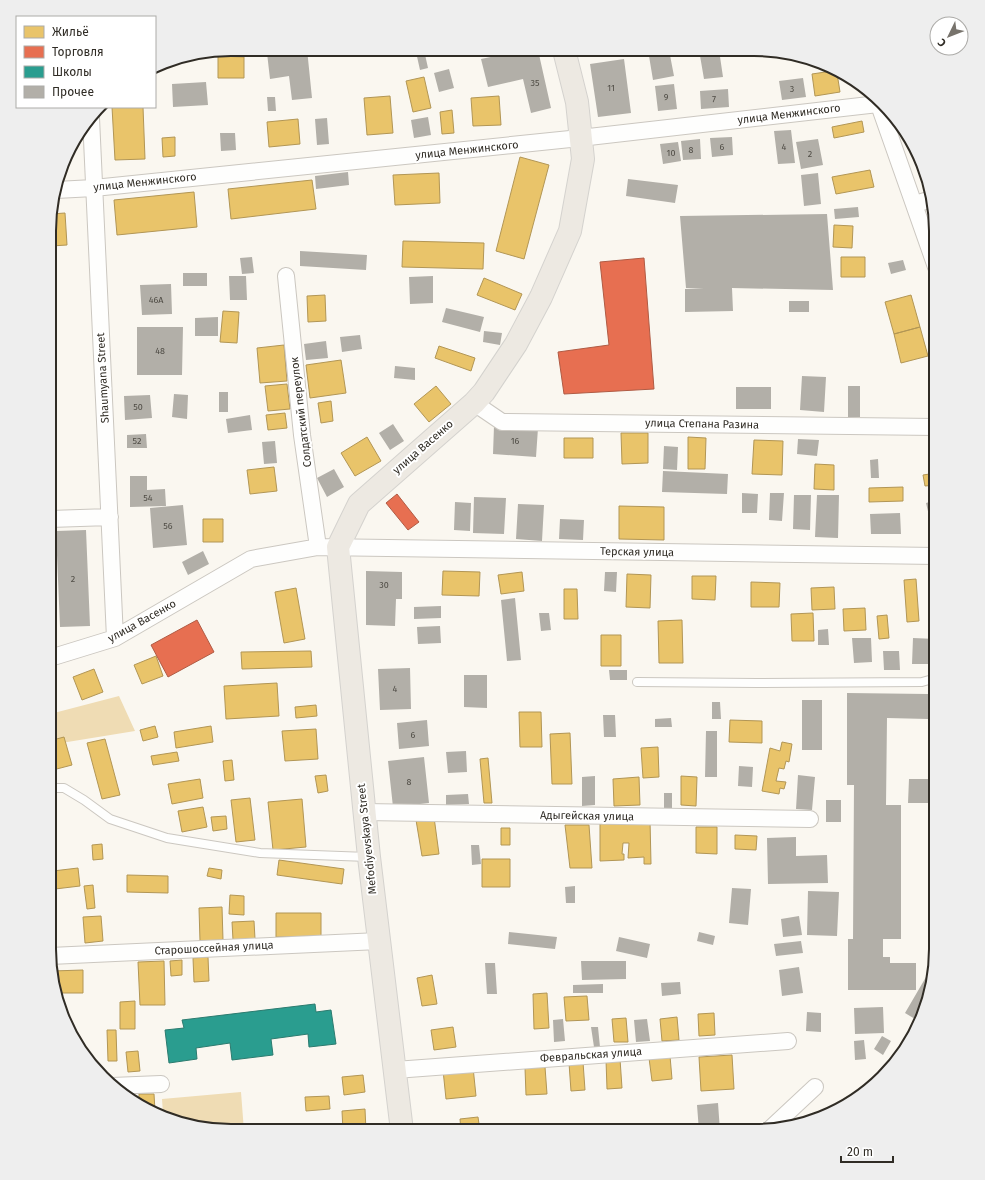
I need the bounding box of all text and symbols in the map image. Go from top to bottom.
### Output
legend [16,16,156,108]
north arrow [929,16,969,56]
text: Жильё [52,25,89,39]
text: С [935,35,949,49]
text: Торговля [52,45,104,59]
text: Школы [52,65,92,79]
house number: 35 [530,78,540,88]
house number: 11 [607,83,615,93]
house number: 3 [790,84,794,94]
text: Прочее [52,85,94,99]
house number: 9 [664,92,669,102]
house number: 7 [712,94,716,104]
street label: улица Менжинского [737,101,841,127]
street label: улица Менжинского [415,138,519,162]
house number: 6 [720,142,725,152]
house number: 4 [782,142,787,152]
house number: 8 [689,145,694,155]
house number: 10 [667,148,675,158]
house number: 2 [808,149,812,159]
street label: улица Менжинского [93,170,197,194]
house number: 46А [149,295,164,305]
street label: Shaumyana Street [94,332,112,424]
house number: 48 [155,346,165,356]
street label: Солдатский переулок [288,356,314,468]
house number: 50 [133,402,143,412]
street label: улица Васенко [390,417,456,477]
street label: улица Степана Разина [645,417,759,431]
house number: 52 [133,436,141,446]
house number: 16 [511,436,520,446]
house number: 54 [143,493,153,503]
house number: 56 [163,521,173,531]
street label: Терская улица [600,545,674,559]
house number: 2 [71,574,75,584]
house number: 30 [379,580,389,590]
street label: улица Васенко [106,597,178,645]
house number: 4 [393,684,398,694]
house number: 6 [411,730,416,740]
house number: 8 [407,777,412,787]
street label: Mefodiyevskaya Street [355,783,379,895]
street label: Адыгейская улица [540,809,634,823]
street label: Старошоссейная улица [154,938,274,958]
street label: Февральская улица [540,1045,642,1065]
scale bar [841,1138,893,1164]
text: 20 m [847,1145,873,1159]

